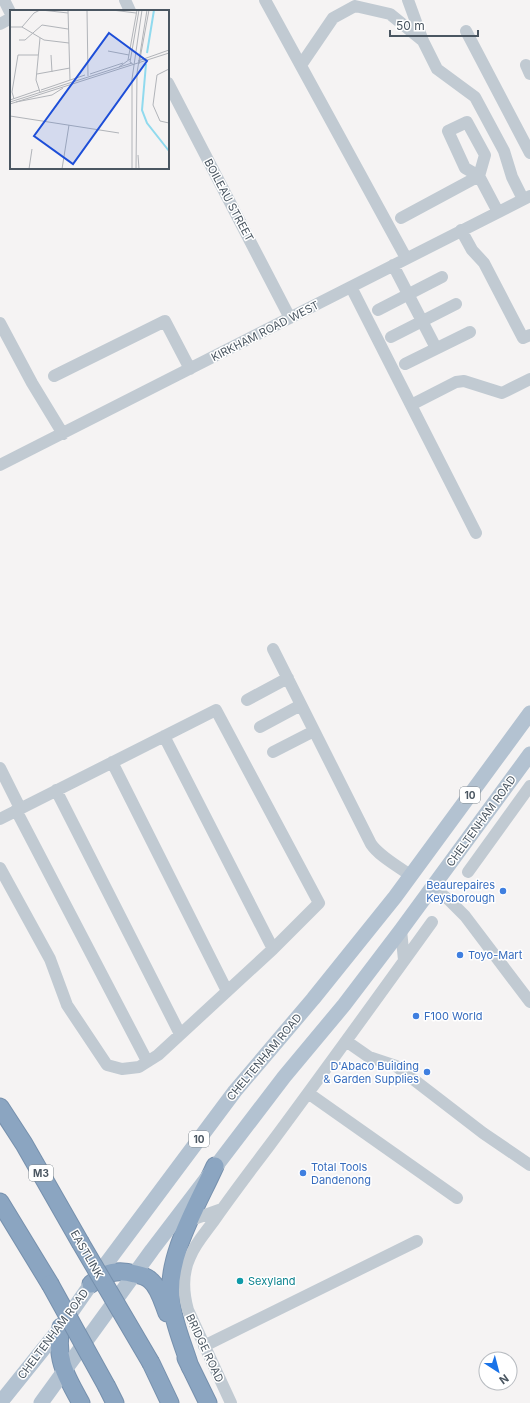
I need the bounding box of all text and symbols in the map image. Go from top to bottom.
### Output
inset map [10,10,169,169]
scale bar [390,12,478,38]
text: 50 m [396,18,425,33]
street label: BOILEAU STREET [201,156,257,244]
street label: KIRKHAM ROAD WEST [209,298,321,364]
street label: CHELTENHAM ROAD [443,773,519,869]
road number: 10 [460,787,480,803]
place label: Beaurepaires Keysborough [426,878,495,905]
marker: Beaurepaires Keysborough [498,886,508,896]
place label: Toyo-Mart [468,948,523,962]
marker: Toyo-Mart [455,950,465,960]
place label: F100 World [424,1009,483,1023]
street label: CHELTENHAM ROAD [223,1011,305,1103]
marker: F100 World [411,1011,421,1021]
place label: D'Abaco Building & Garden Supplies [323,1059,419,1086]
marker: D'Abaco Building & Garden Supplies [422,1067,432,1077]
road number: 10 [189,1131,209,1147]
place label: Total Tools Dandenong [311,1160,371,1187]
road number: M3 [29,1165,53,1181]
marker: Total Tools Dandenong [298,1168,308,1178]
street label: EASTLINK [68,1227,107,1281]
place label: Sexyland [248,1274,296,1288]
marker: Sexyland [235,1276,245,1286]
street label: CHELTENHAM ROAD [14,1286,92,1382]
street label: BRIDGE ROAD [183,1312,227,1384]
north arrow [478,1351,518,1391]
text: N [496,1371,511,1387]

